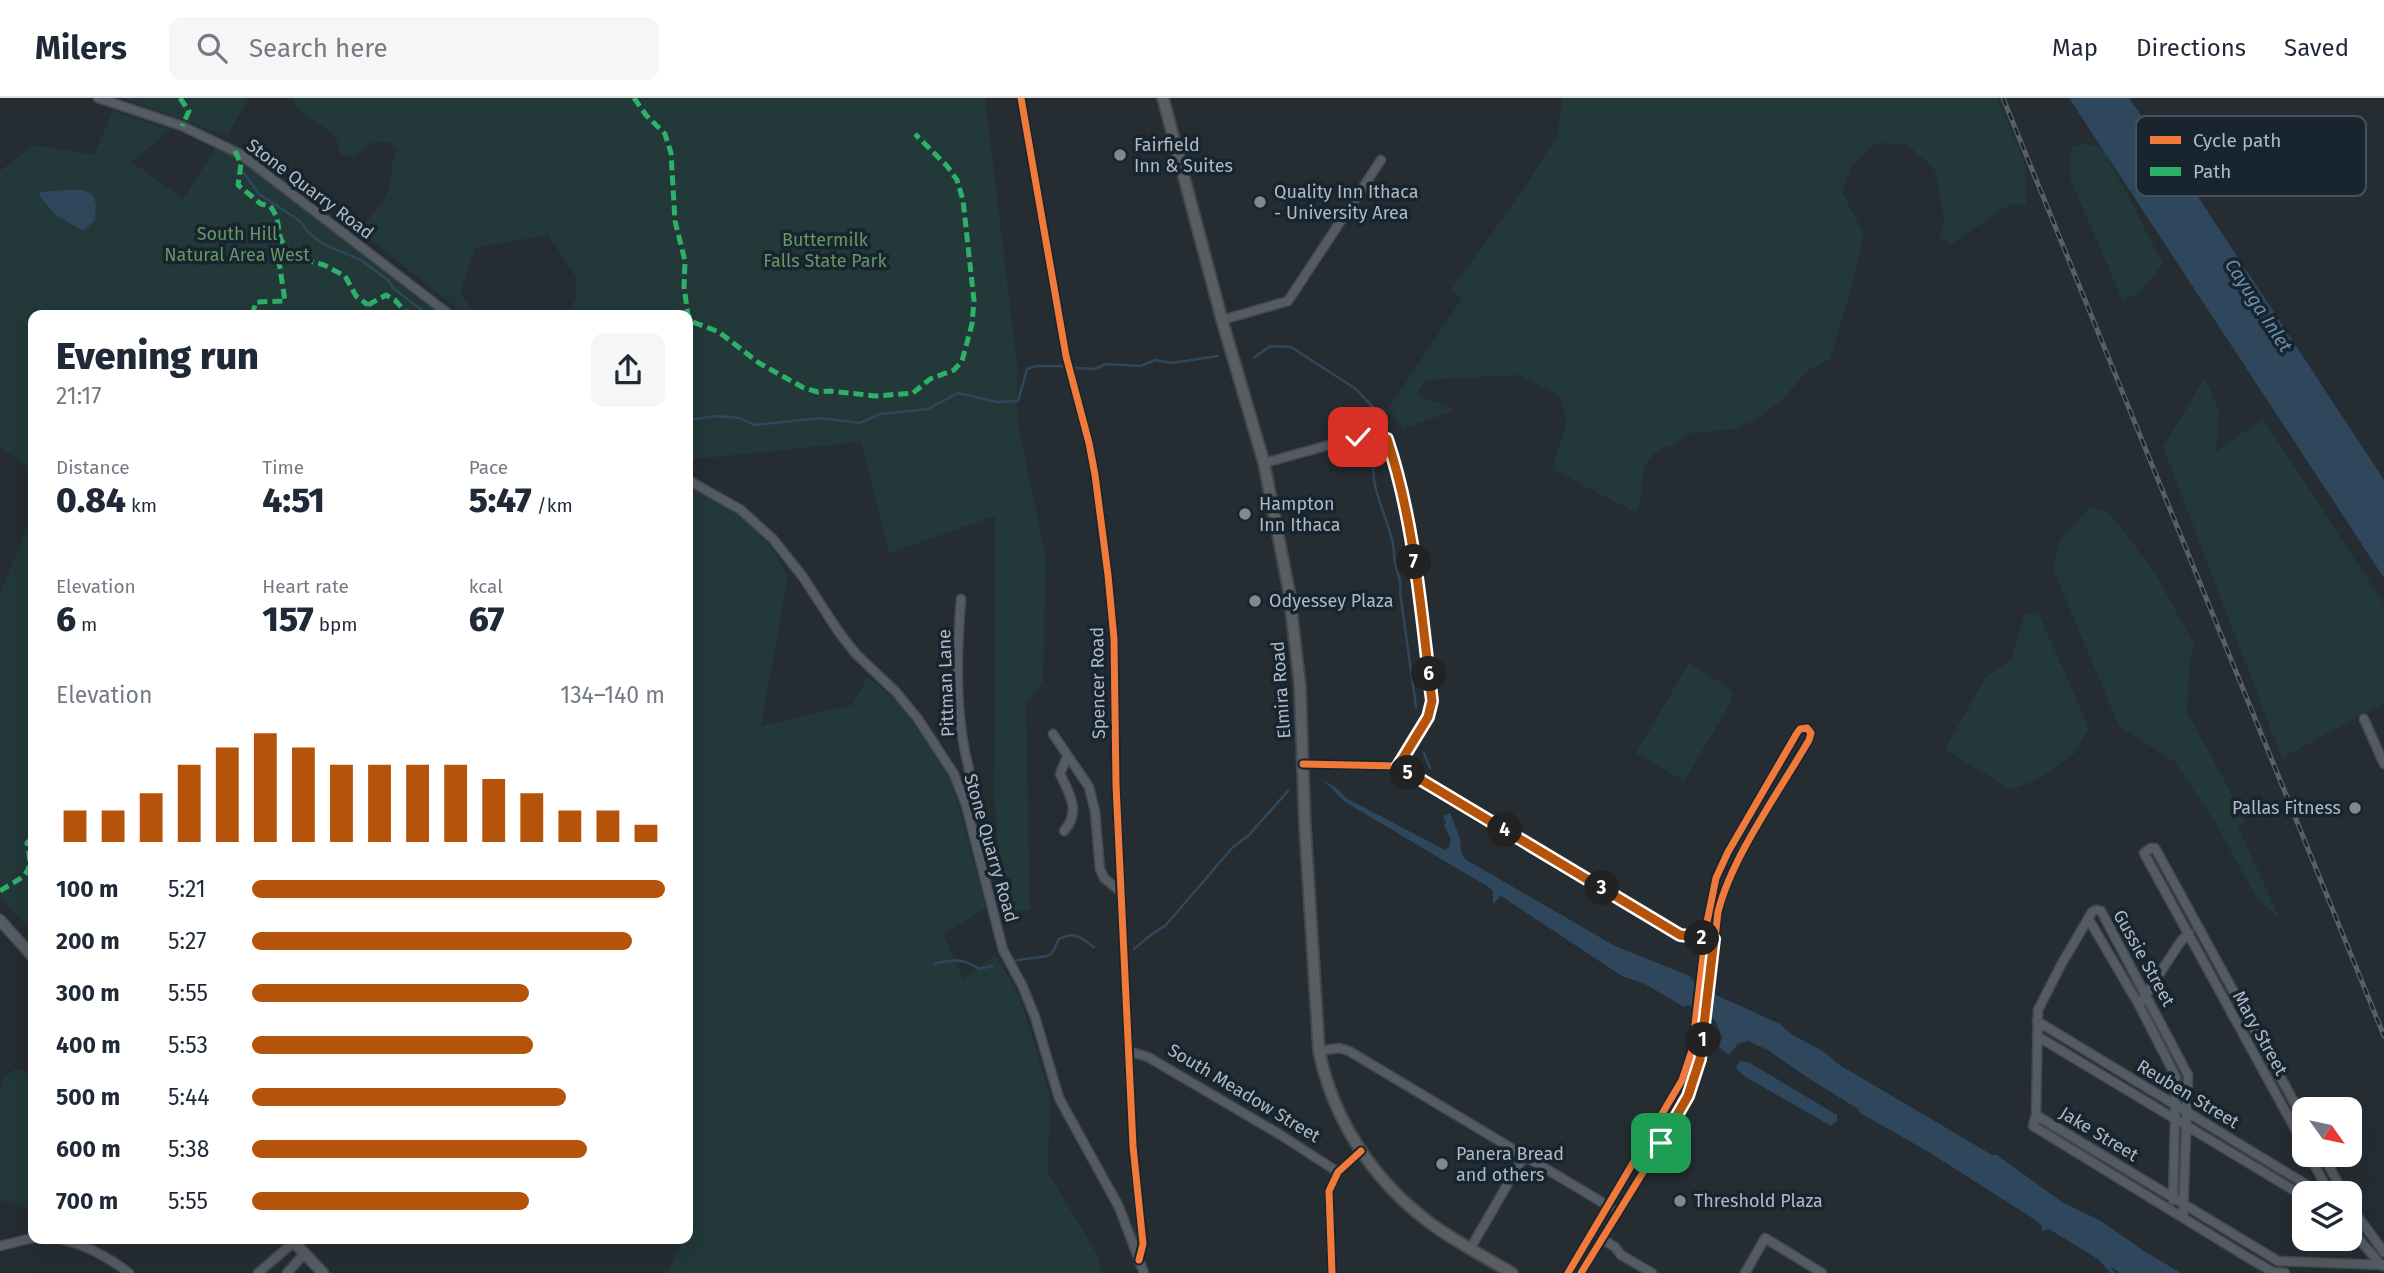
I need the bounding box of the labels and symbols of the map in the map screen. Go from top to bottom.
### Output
legend [2136,116,2366,196]
text: Cycle path [2193,129,2281,152]
street label: Stone Quarry Road [242,134,378,244]
place label: Fairfield Inn & Suites [1134,134,1233,177]
marker: Fairfield Inn & Suites [1112,147,1128,163]
text: Path [2193,160,2231,183]
place label: Quality Inn Ithaca - University Area [1274,181,1418,224]
marker: Quality Inn Ithaca - University Area [1252,194,1268,210]
park label: South Hill Natural Area West [164,223,310,266]
park label: Buttermilk Falls State Park [763,229,887,272]
water label: Cayuga Inlet [2220,254,2297,356]
pin [1328,407,1388,467]
place label: Hampton Inn Ithaca [1259,493,1341,536]
marker: Hampton Inn Ithaca [1237,506,1253,522]
pin: 7 [1396,545,1432,580]
place label: Odyessey Plaza [1269,590,1393,612]
marker: Odyessey Plaza [1247,593,1263,609]
street label: Spencer Road [1086,627,1110,739]
street label: Pittman Lane [933,629,959,737]
street label: Elmira Road [1267,641,1295,739]
pin: 6 [1412,656,1446,692]
pin: 5 [1390,756,1426,790]
street label: Stone Quarry Road [959,771,1023,925]
place label: Pallas Fitness [2232,797,2341,819]
marker: Pallas Fitness [2347,800,2363,816]
pin: 4 [1488,812,1522,848]
pin: 3 [1584,870,1620,906]
street label: Gussie Street [2108,906,2180,1011]
pin: 2 [1684,920,1720,956]
street label: Mary Street [2228,987,2292,1080]
pin: 1 [1686,1023,1720,1058]
street label: South Meadow Street [1164,1039,1325,1147]
street label: Reuben Street [2133,1055,2244,1133]
north arrow [2292,1097,2362,1167]
street label: Jake Street [2056,1102,2143,1166]
pin [1631,1113,1691,1173]
place label: Panera Bread and others [1456,1143,1564,1186]
marker: Panera Bread and others [1434,1156,1450,1172]
place label: Threshold Plaza [1694,1190,1823,1212]
marker: Threshold Plaza [1672,1193,1688,1209]

